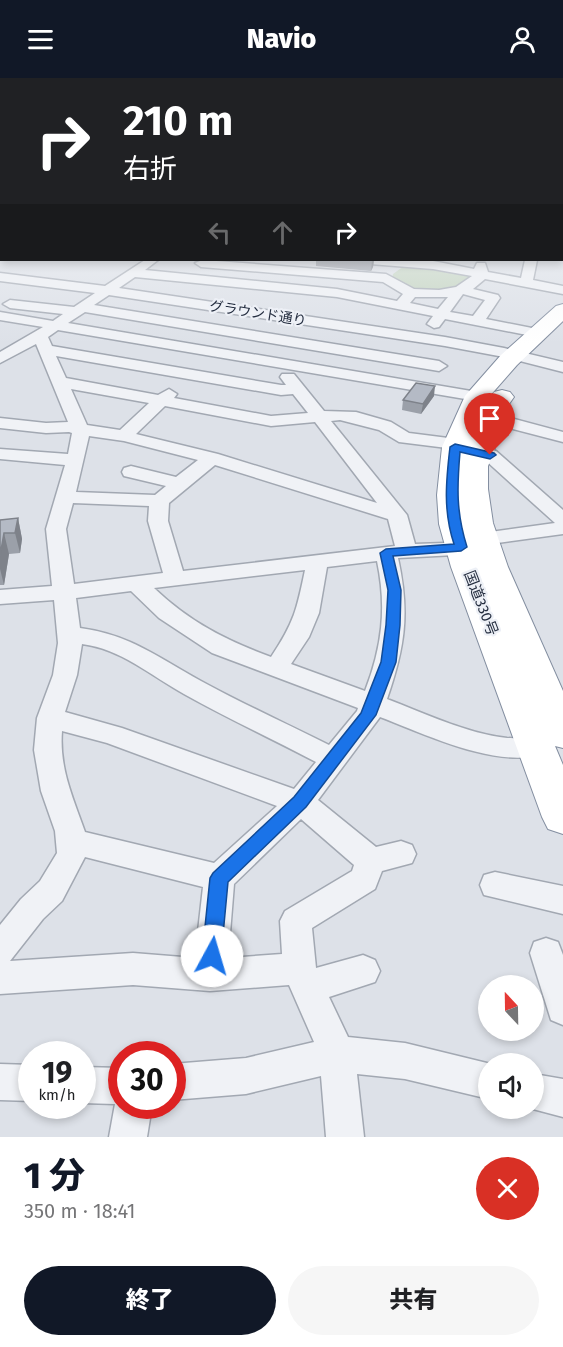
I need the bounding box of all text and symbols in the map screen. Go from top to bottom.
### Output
icon: menu [24,23,57,56]
text: Navio [247,23,316,55]
icon: person [506,23,539,56]
text: 210 m [123,96,233,146]
icon: right [24,102,102,180]
text: 右折 [123,153,177,185]
icon: left [203,216,236,249]
icon: ahead [266,216,299,249]
icon: right [329,216,362,249]
street label: グラウンド通り [208,297,308,330]
pin [464,393,515,455]
icon: arrive [473,402,506,435]
street label: 国道330号 [460,568,502,638]
position arrow [180,924,244,988]
north arrow [478,975,544,1041]
map controls [478,975,544,1119]
speed limit sign: 30 [108,1041,186,1119]
button: sound [478,1053,544,1119]
text: 19 [42,1055,72,1091]
text: km/h [38,1086,76,1104]
text: 1 分 [24,1154,85,1198]
button: close [476,1157,539,1220]
text: 350 m · 18:41 [24,1199,136,1223]
button: 終了 [24,1266,276,1335]
button: 共有 [288,1266,539,1335]

